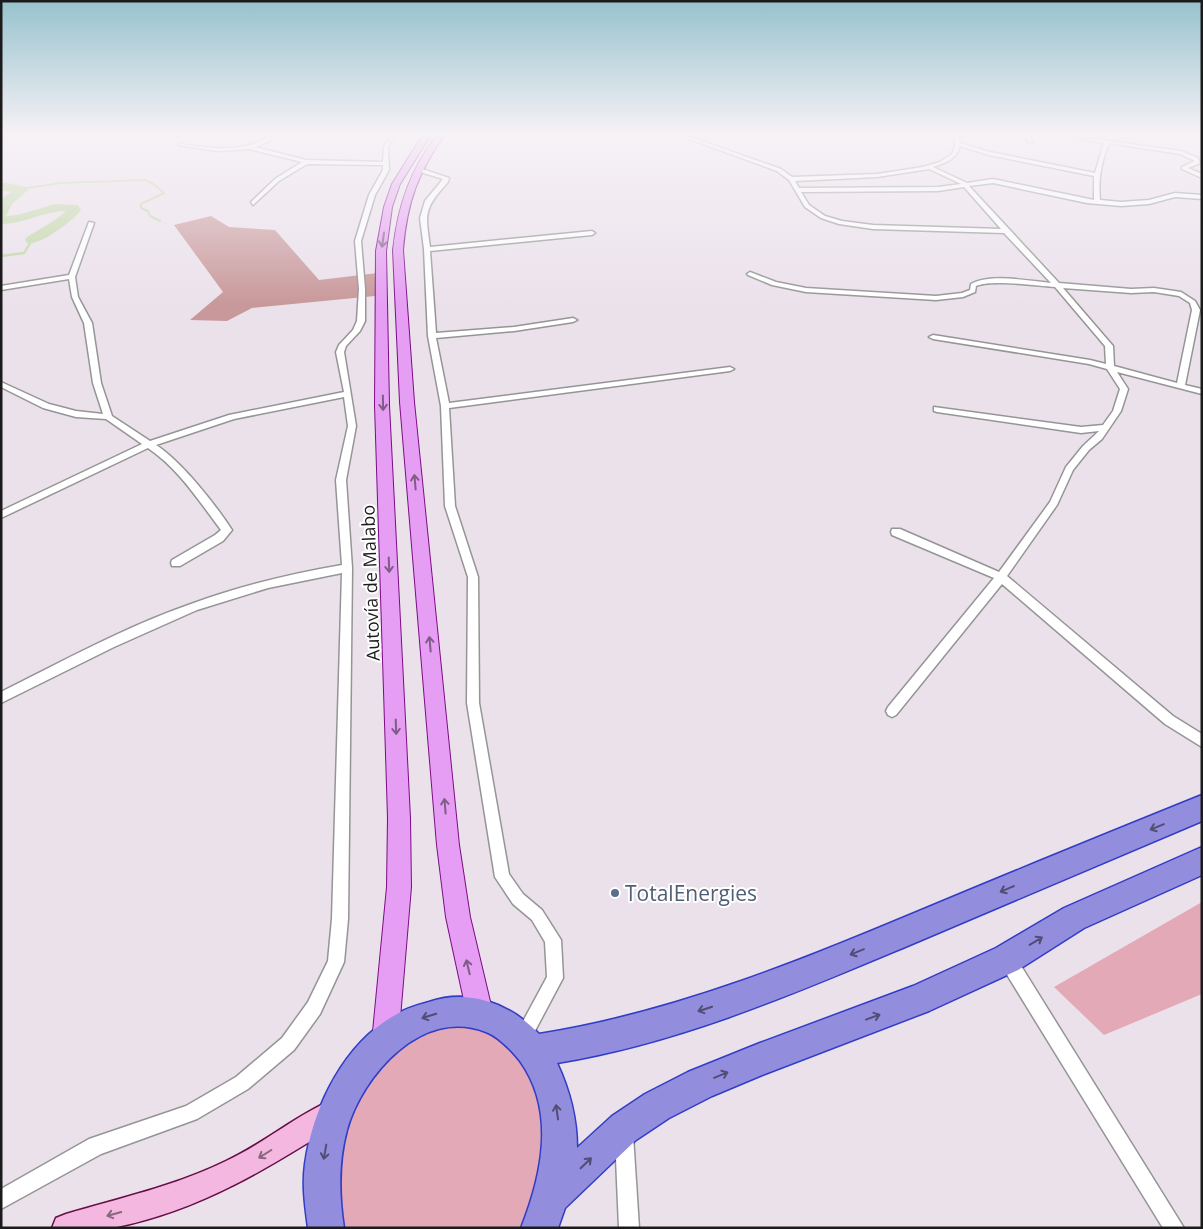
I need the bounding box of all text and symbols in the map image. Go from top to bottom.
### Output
one-way arrow [377,232,387,248]
one-way arrow [378,394,387,410]
one-way arrow [410,475,420,491]
street label: Autovía de Malabo [355,504,385,662]
one-way arrow [385,557,394,573]
one-way arrow [425,637,435,653]
one-way arrow [391,719,400,735]
one-way arrow [440,798,450,814]
one-way arrow [1150,822,1165,832]
place label: TotalEnergies [625,879,757,907]
one-way arrow [1000,884,1015,894]
marker: TotalEnergies [609,887,621,899]
one-way arrow [1029,936,1043,946]
one-way arrow [850,948,865,957]
one-way arrow [463,959,473,975]
one-way arrow [697,1005,713,1014]
one-way arrow [422,1012,438,1022]
one-way arrow [865,1012,880,1021]
one-way arrow [713,1070,729,1079]
one-way arrow [551,1105,561,1121]
one-way arrow [319,1144,329,1160]
one-way arrow [258,1150,272,1160]
one-way arrow [580,1156,592,1169]
one-way arrow [107,1209,123,1219]

